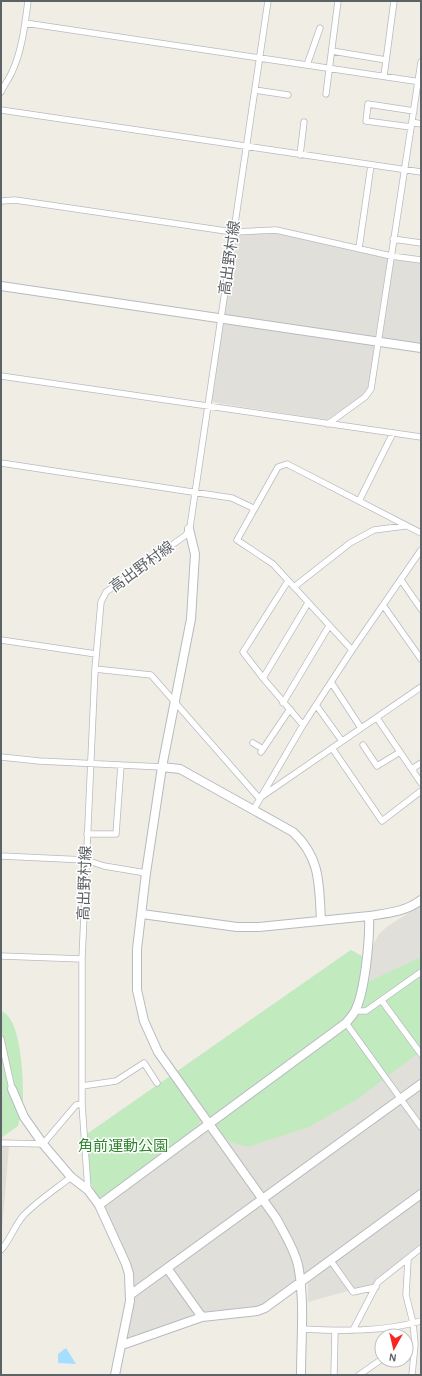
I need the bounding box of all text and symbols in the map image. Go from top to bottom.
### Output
street label: 高出野村線 [215,220,243,296]
street label: 高出野村線 [106,537,177,595]
street label: 高出野村線 [74,845,94,921]
park label: 角前運動公園 [78,1138,168,1154]
north arrow [374,1328,414,1368]
text: N [388,1351,397,1363]

